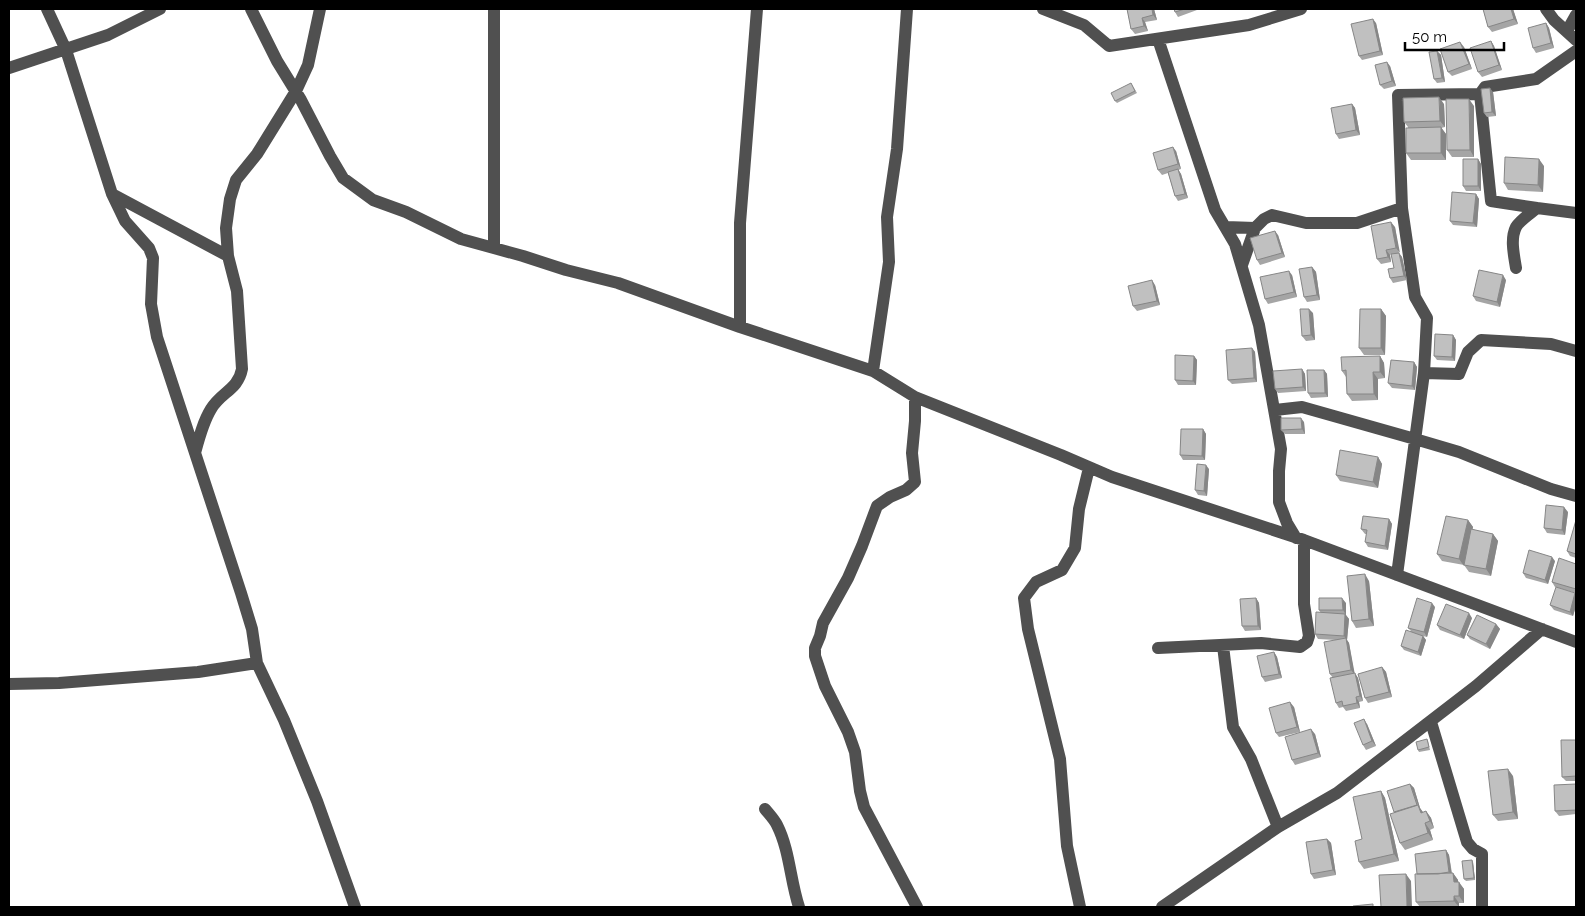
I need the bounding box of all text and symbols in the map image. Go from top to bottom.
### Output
scale bar [1405,20,1504,52]
text: 50 m [1412,28,1447,46]

